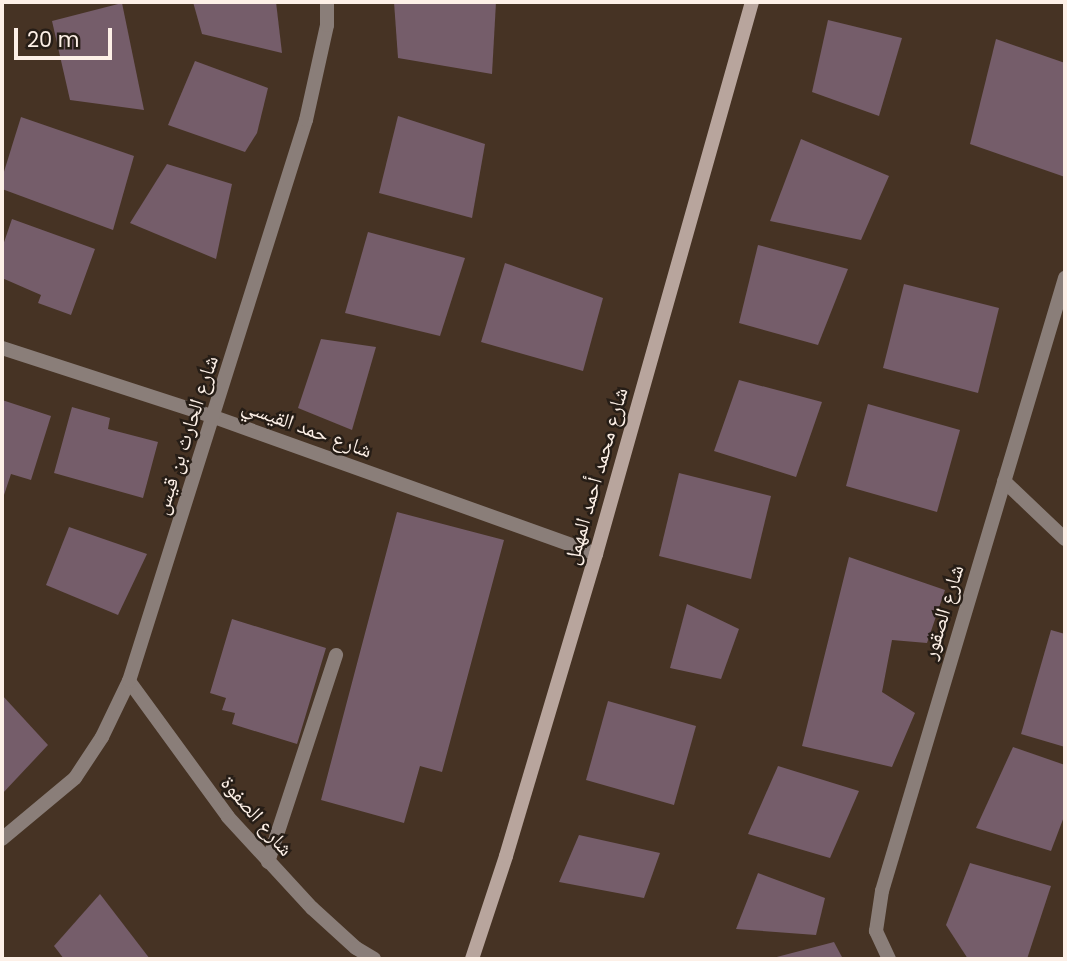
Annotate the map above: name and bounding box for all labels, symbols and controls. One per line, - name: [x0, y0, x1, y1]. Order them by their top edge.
- scale bar: [18, 14, 116, 58]
- text: 20 m: [27, 25, 80, 54]
- street label: شارع الحارث بن قيس: [148, 352, 224, 518]
- street label: شارع محمد أحمد المهمل: [559, 385, 633, 567]
- street label: شارع حمد القيسي: [239, 393, 375, 463]
- street label: شارع الصقور: [917, 562, 969, 662]
- street label: شارع الصفوة: [215, 771, 299, 861]

